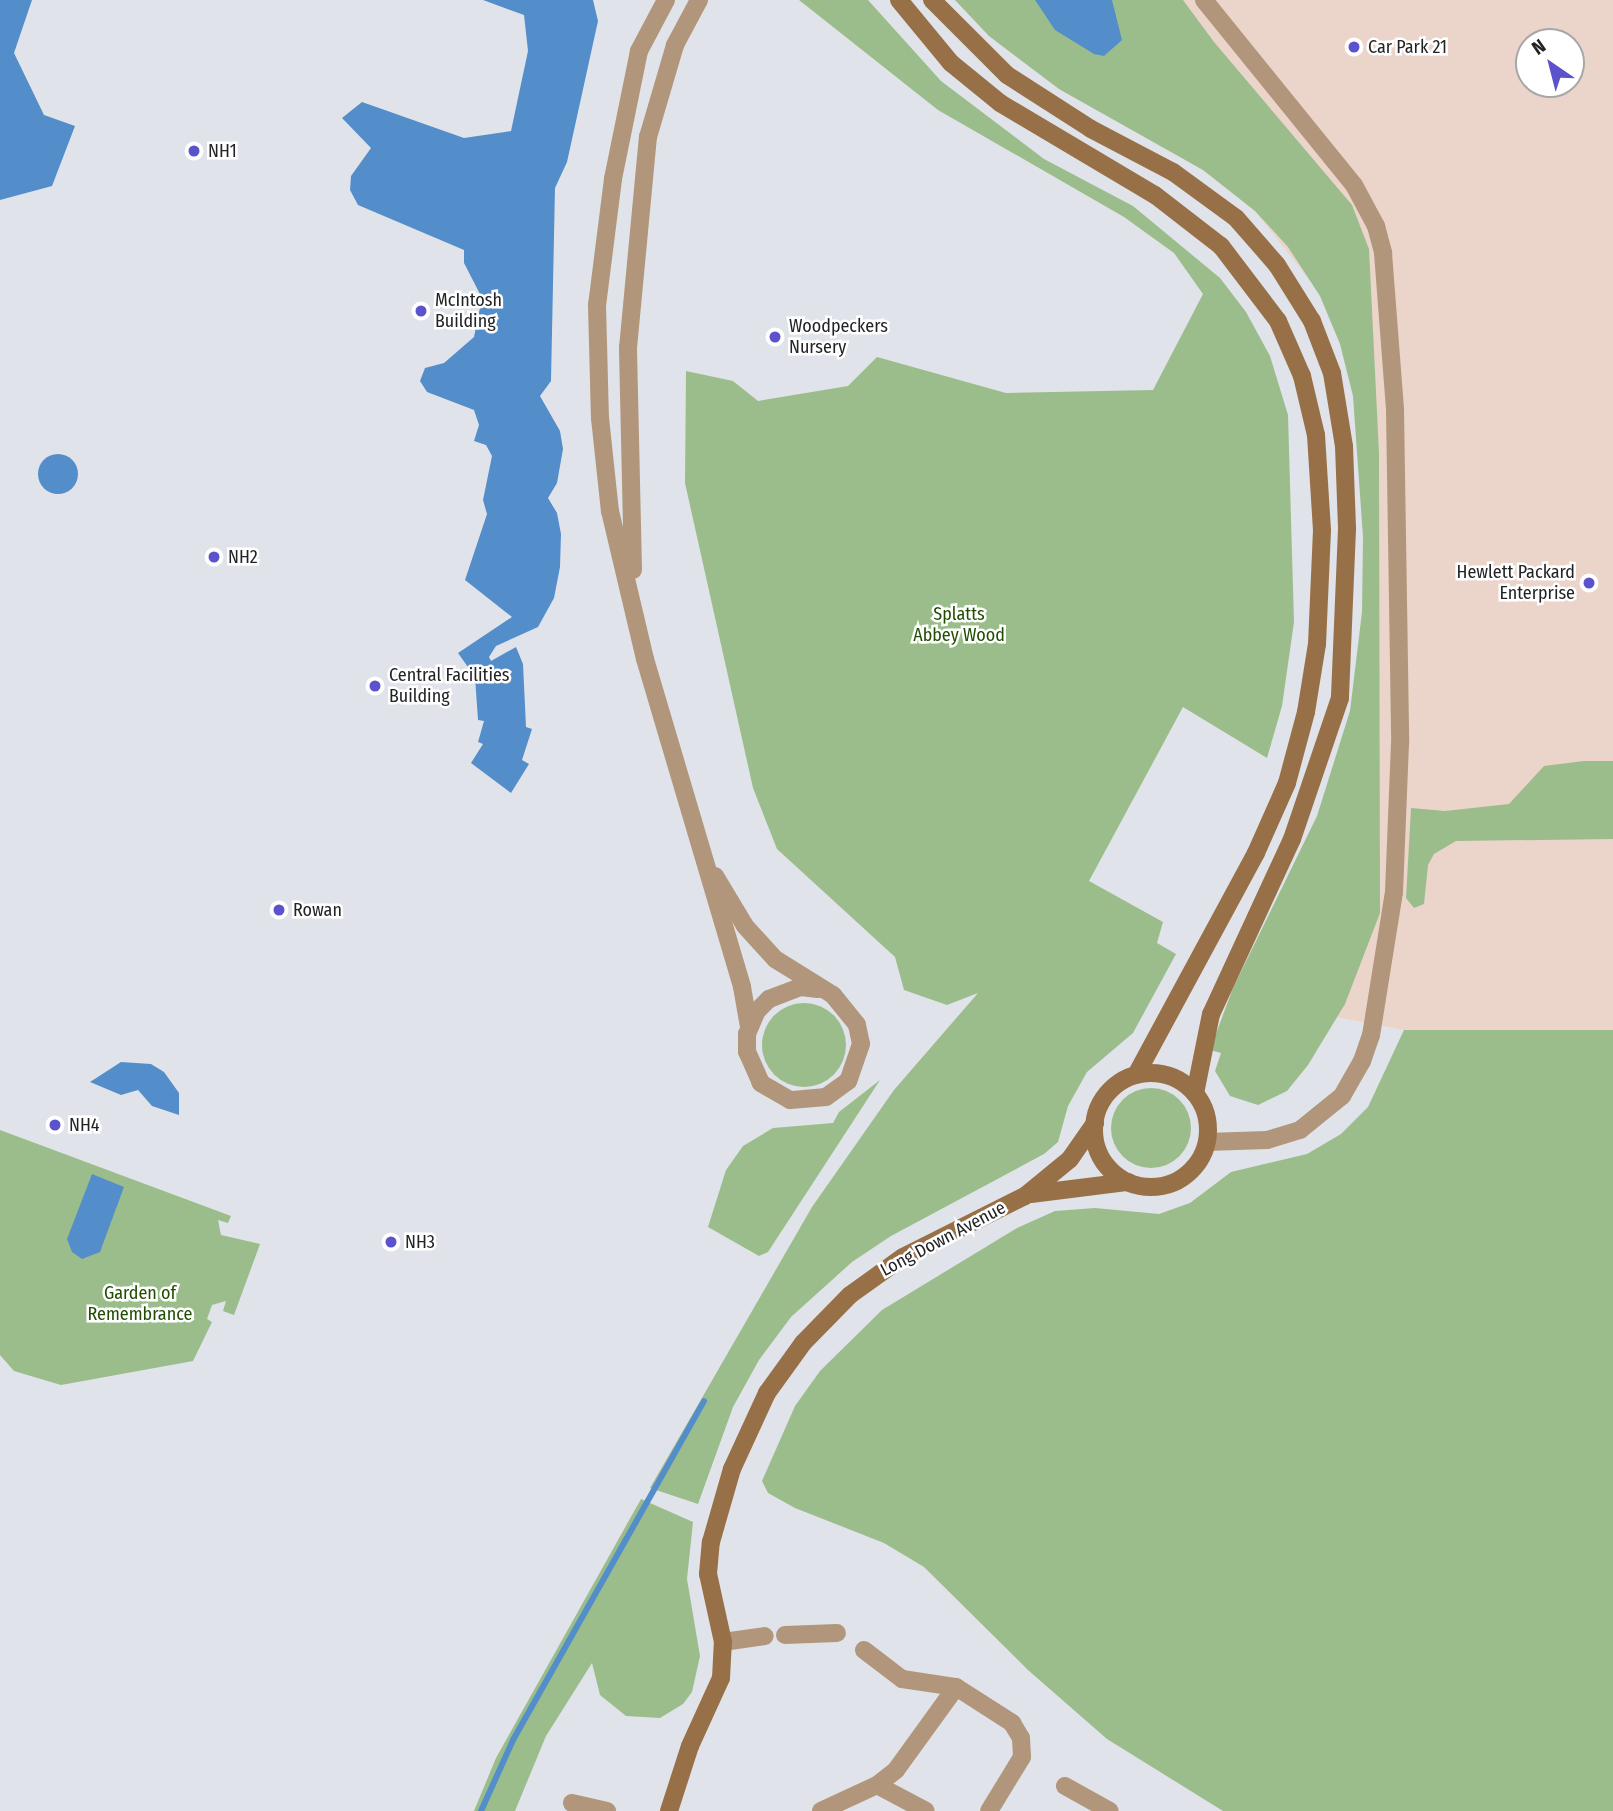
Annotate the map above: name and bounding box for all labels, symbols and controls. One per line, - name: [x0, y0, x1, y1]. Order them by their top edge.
- north arrow: [1515, 28, 1585, 98]
- text: N: [1528, 34, 1550, 60]
- place label: Car Park 21: [1368, 36, 1447, 58]
- marker: Car Park 21: [1346, 39, 1362, 55]
- place label: NH1: [208, 140, 237, 162]
- marker: NH1: [186, 143, 202, 159]
- place label: McIntosh Building: [435, 290, 502, 332]
- marker: McIntosh Building: [413, 303, 429, 319]
- place label: Woodpeckers Nursery: [789, 316, 888, 358]
- marker: Woodpeckers Nursery: [767, 329, 783, 345]
- place label: NH2: [228, 546, 258, 568]
- marker: NH2: [206, 549, 222, 565]
- place label: Hewlett Packard Enterprise: [1456, 562, 1575, 604]
- marker: Hewlett Packard Enterprise: [1581, 575, 1597, 591]
- park label: Splatts Abbey Wood: [913, 604, 1005, 646]
- place label: Central Facilities Building: [389, 665, 510, 708]
- marker: Central Facilities Building: [367, 678, 383, 694]
- place label: Rowan: [293, 899, 342, 921]
- marker: Rowan: [271, 902, 287, 918]
- place label: NH4: [69, 1114, 100, 1136]
- marker: NH4: [47, 1117, 63, 1133]
- street label: Long Down Avenue: [877, 1197, 1009, 1281]
- place label: NH3: [405, 1231, 435, 1253]
- marker: NH3: [383, 1234, 399, 1250]
- park label: Garden of Remembrance: [88, 1283, 192, 1326]

